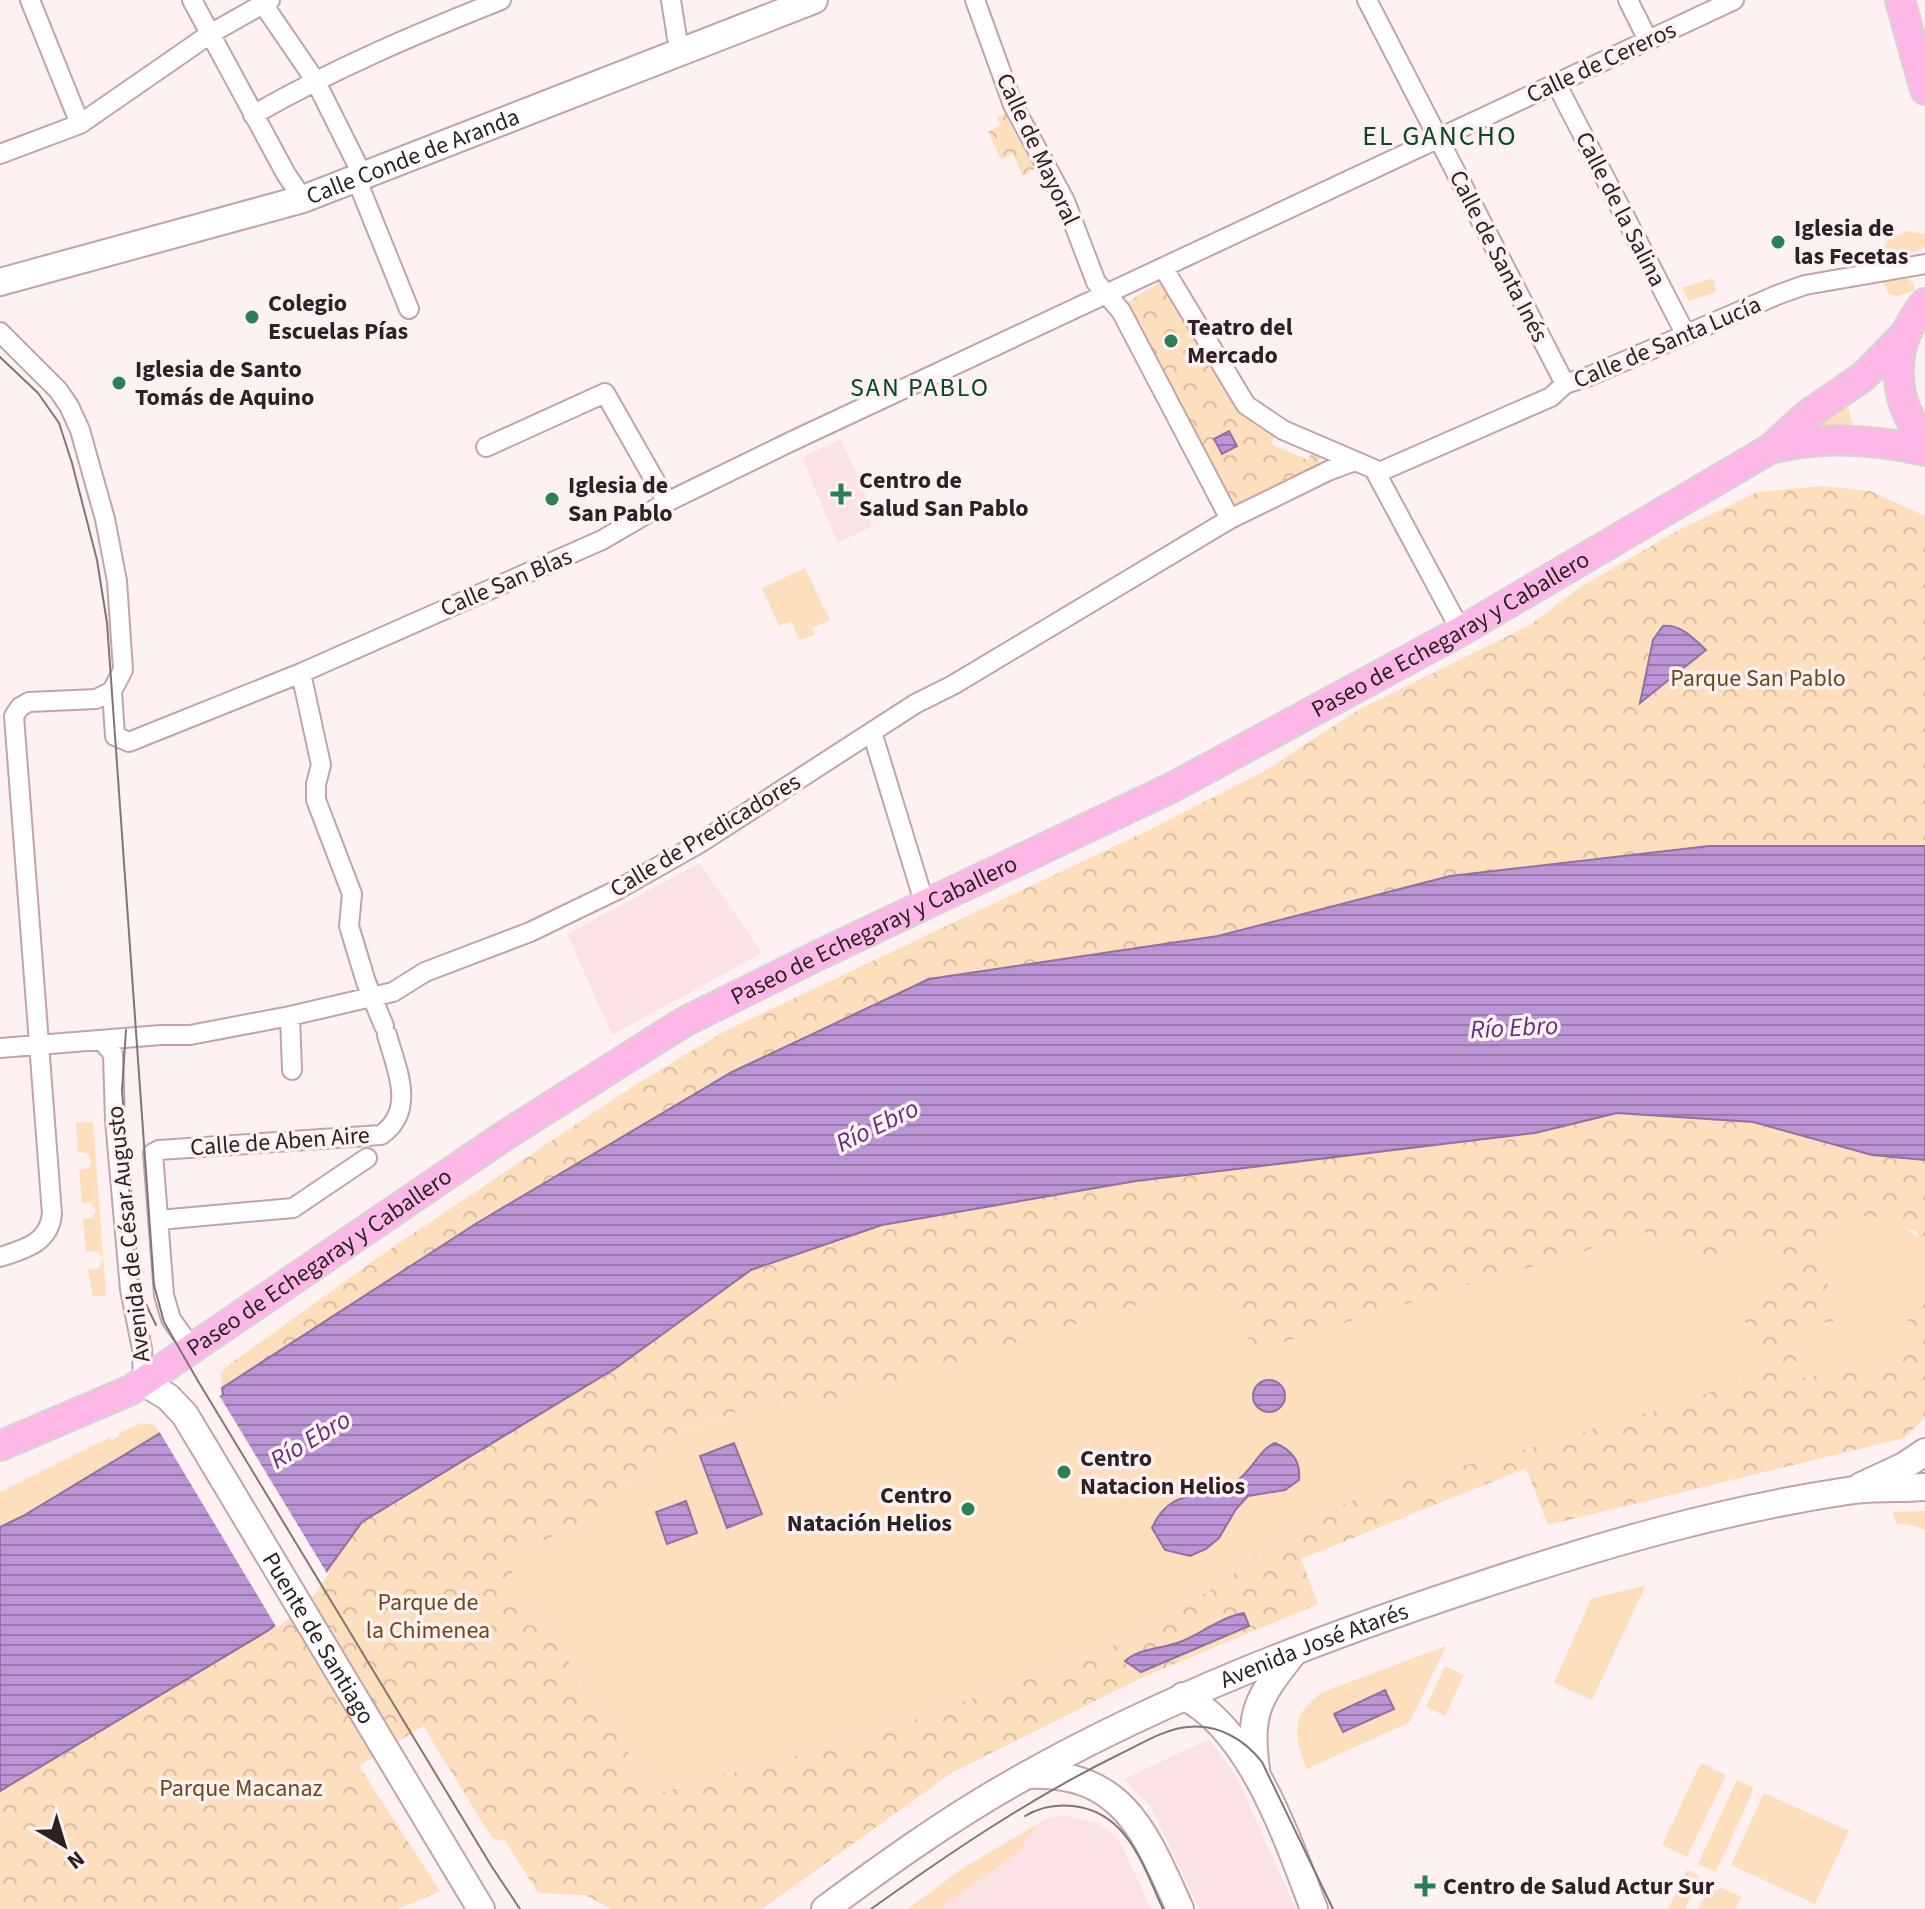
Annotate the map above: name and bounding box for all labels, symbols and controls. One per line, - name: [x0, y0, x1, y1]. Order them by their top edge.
- street label: Calle de Cereros: [1521, 12, 1682, 112]
- street label: Calle de Mayoral: [987, 67, 1088, 231]
- street label: Calle Conde de Aranda: [301, 99, 525, 214]
- district label: EL GANCHO: [1362, 116, 1518, 156]
- street label: Calle de la Salina: [1566, 126, 1675, 293]
- street label: Calle de Santa Inés: [1440, 164, 1557, 348]
- place label: Iglesia de las Fecetas: [1794, 211, 1908, 274]
- marker: Iglesia de las Fecetas: [1769, 233, 1787, 251]
- place label: Colegio Escuelas Pías: [268, 286, 408, 349]
- street label: Calle de Santa Lucía: [1568, 287, 1766, 398]
- marker: Colegio Escuelas Pías: [243, 308, 261, 326]
- place label: Teatro del Mercado: [1187, 310, 1293, 373]
- marker: Teatro del Mercado: [1162, 332, 1180, 350]
- place label: Iglesia de Santo Tomás de Aquino: [135, 352, 314, 415]
- district label: SAN PABLO: [850, 369, 990, 406]
- marker: Iglesia de Santo Tomás de Aquino: [110, 374, 128, 392]
- place label: Centro de Salud San Pablo: [859, 463, 1029, 526]
- place label: Iglesia de San Pablo: [568, 468, 673, 531]
- marker: Centro de Salud San Pablo: [830, 483, 852, 505]
- marker: Iglesia de San Pablo: [543, 490, 561, 508]
- street label: Calle San Blas: [435, 539, 577, 626]
- street label: Paseo de Echegaray y Caballero: [1305, 542, 1596, 727]
- park label: Parque San Pablo: [1670, 661, 1846, 696]
- street label: Calle de Predicadores: [603, 765, 807, 906]
- street label: Paseo de Echegaray y Caballero: [725, 846, 1023, 1014]
- water label: Río Ebro: [1469, 1007, 1559, 1048]
- water label: Río Ebro: [829, 1090, 925, 1161]
- street label: Avenida de César Augusto: [98, 1104, 159, 1364]
- street label: Calle de Aben Aire: [189, 1118, 371, 1165]
- street label: Paseo de Echegaray y Caballero: [180, 1159, 459, 1365]
- water label: Río Ebro: [263, 1401, 358, 1478]
- place label: Centro Natacion Helios: [1080, 1441, 1245, 1504]
- marker: Centro Natacion Helios: [1055, 1463, 1073, 1481]
- place label: Centro Natación Helios: [787, 1478, 952, 1541]
- marker: Centro Natación Helios: [959, 1500, 977, 1518]
- street label: Puente de Santiago: [253, 1546, 383, 1731]
- park label: Parque de la Chimenea: [366, 1585, 490, 1648]
- street label: Avenida José Atarés: [1215, 1594, 1413, 1697]
- park label: Parque Macanaz: [159, 1771, 323, 1806]
- north arrow: [24, 1805, 104, 1885]
- text: N: [60, 1843, 91, 1877]
- place label: Centro de Salud Actur Sur: [1443, 1869, 1715, 1904]
- marker: Centro de Salud Actur Sur: [1414, 1875, 1436, 1897]

